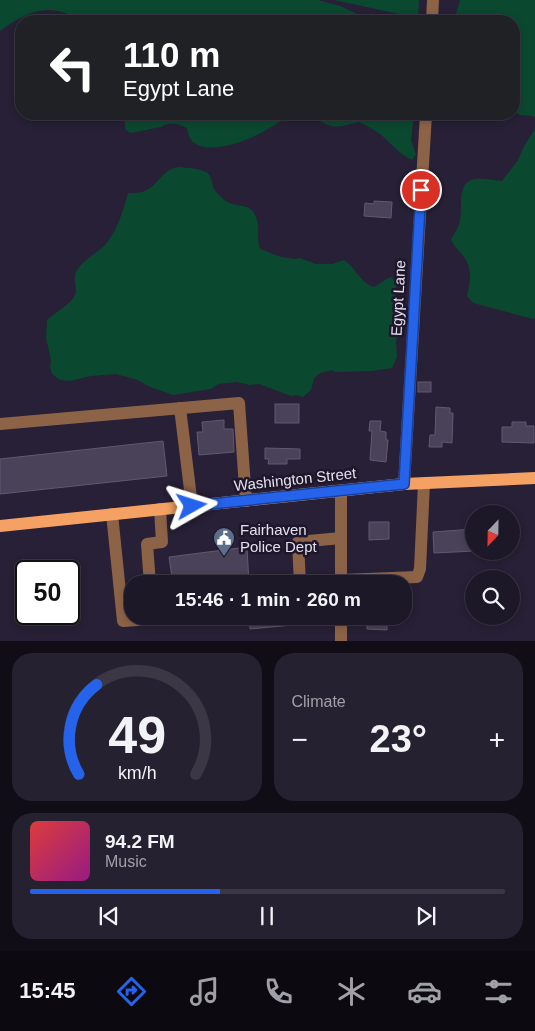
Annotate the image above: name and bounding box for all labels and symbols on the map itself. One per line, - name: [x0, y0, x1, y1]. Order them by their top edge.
- pin: [400, 169, 442, 211]
- street label: Egypt Lane: [388, 260, 408, 336]
- street label: Washington Street: [233, 464, 358, 494]
- position arrow: [165, 479, 217, 531]
- north arrow: [465, 505, 520, 560]
- place label: Fairhaven Police Dept: [240, 521, 318, 555]
- public building icon: Fairhaven Police Dept: [212, 526, 236, 557]
- speed limit sign: 50: [15, 560, 80, 625]

